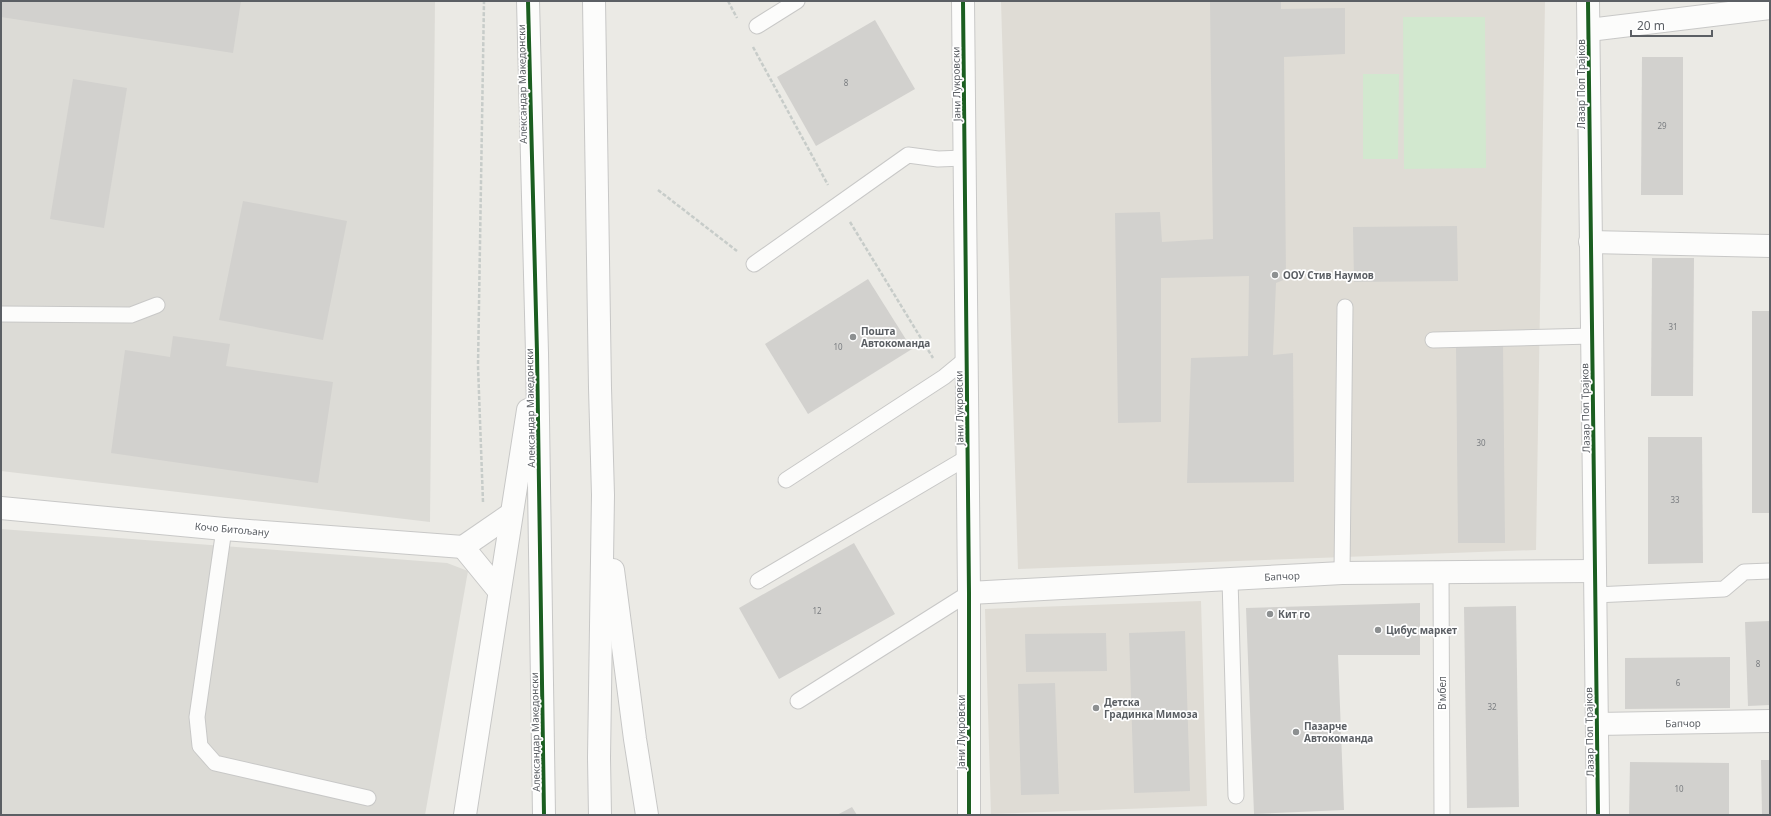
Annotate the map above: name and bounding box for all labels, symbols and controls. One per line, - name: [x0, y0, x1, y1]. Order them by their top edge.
- scale bar: [1631, 12, 1712, 38]
- text: 20 m: [1637, 17, 1665, 34]
- street label: Александар Македонски: [514, 24, 530, 144]
- street label: Лазар Поп Трајков: [1574, 39, 1588, 129]
- street label: Јани Лукровски: [948, 47, 964, 122]
- house number: 8: [844, 77, 849, 88]
- house number: 29: [1657, 120, 1667, 131]
- place label: ООУ Стив Наумов: [1283, 268, 1374, 282]
- marker: ООУ Стив Наумов: [1270, 270, 1280, 280]
- house number: 31: [1668, 321, 1678, 332]
- place label: Пошта Автокоманда: [861, 324, 930, 350]
- marker: Пошта Автокоманда: [848, 332, 858, 342]
- house number: 10: [833, 341, 843, 352]
- street label: Александар Македонски: [522, 348, 538, 468]
- street label: Лазар Поп Трајков: [1577, 363, 1593, 453]
- street label: Јани Лукровски: [951, 371, 967, 446]
- house number: 30: [1476, 437, 1486, 448]
- house number: 33: [1670, 494, 1680, 505]
- street label: Кочо Битољану: [194, 519, 271, 539]
- street label: Бапчор: [1264, 568, 1300, 584]
- house number: 12: [812, 605, 822, 616]
- place label: Кит го: [1278, 607, 1310, 621]
- marker: Кит го: [1265, 609, 1275, 619]
- place label: Цибус маркет: [1386, 623, 1457, 637]
- marker: Цибус маркет: [1373, 625, 1383, 635]
- house number: 8: [1756, 658, 1761, 669]
- street label: Александар Македонски: [527, 672, 543, 792]
- street label: В'мбел: [1435, 676, 1449, 710]
- house number: 6: [1676, 677, 1681, 688]
- street label: Лазар Поп Трајков: [1581, 687, 1597, 777]
- street label: Јани Лукровски: [954, 695, 968, 770]
- place label: Детска Градинка Мимоза: [1104, 695, 1198, 721]
- house number: 32: [1487, 701, 1497, 712]
- marker: Детска Градинка Мимоза: [1091, 703, 1101, 713]
- street label: Бапчор: [1665, 716, 1701, 730]
- place label: Пазарче Автокоманда: [1304, 719, 1373, 745]
- marker: Пазарче Автокоманда: [1291, 727, 1301, 737]
- house number: 10: [1674, 783, 1684, 794]

